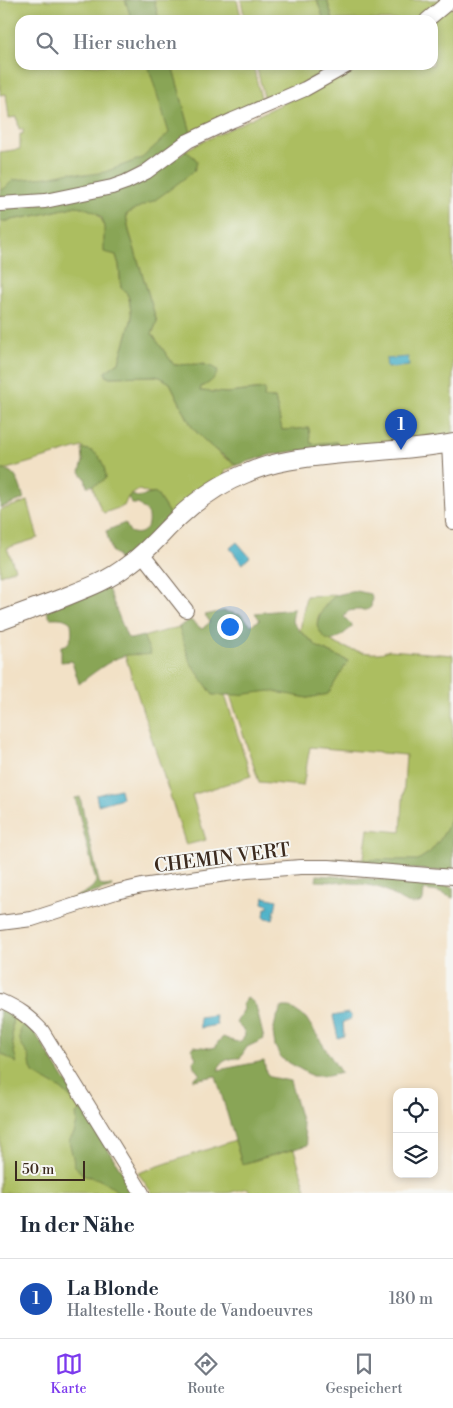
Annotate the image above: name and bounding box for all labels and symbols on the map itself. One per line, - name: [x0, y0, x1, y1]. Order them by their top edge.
- pin: 1: [385, 409, 417, 450]
- your location: [217, 614, 243, 640]
- street label: CHEMIN VERT: [153, 838, 292, 878]
- scale bar: [15, 1158, 85, 1181]

